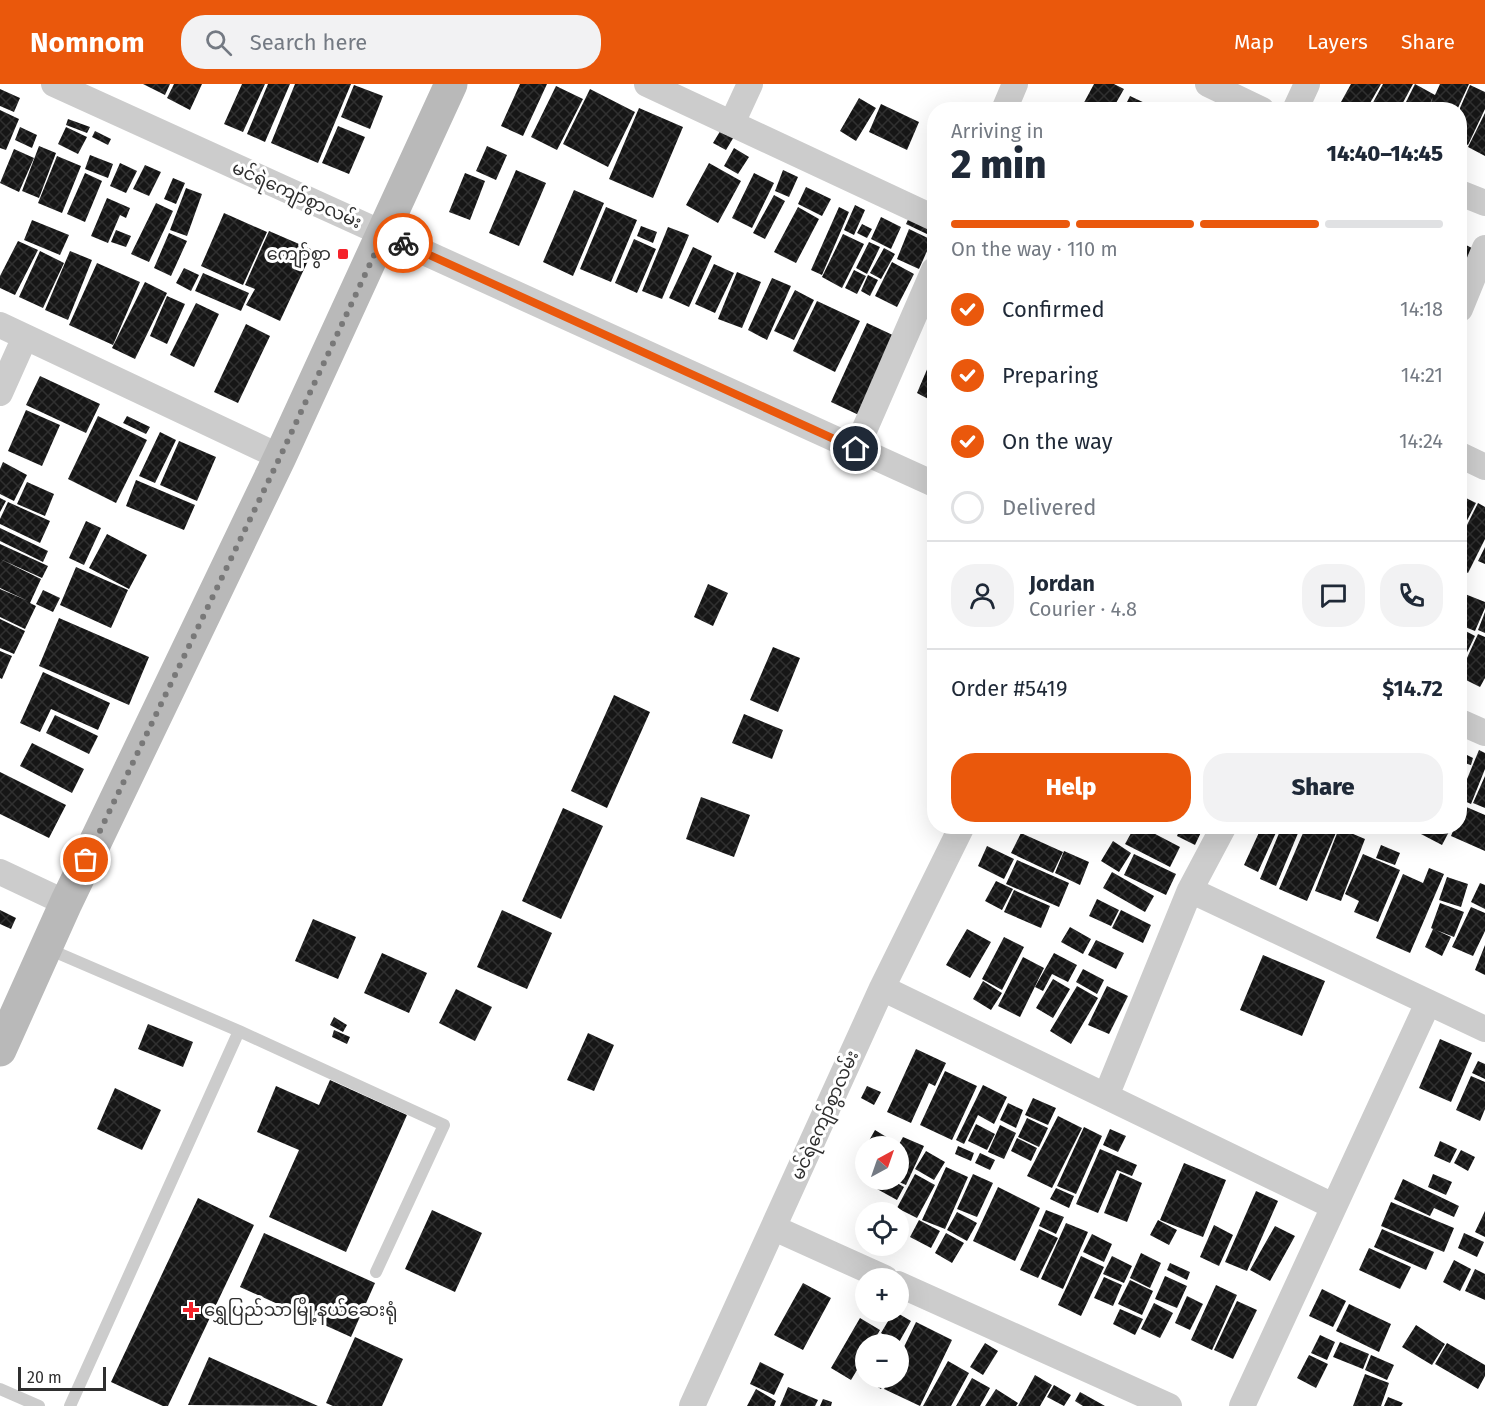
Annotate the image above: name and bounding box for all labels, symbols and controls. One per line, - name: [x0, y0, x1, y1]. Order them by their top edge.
- search box: [181, 15, 601, 69]
- text: Nomnom: [30, 26, 145, 59]
- icon: search: [202, 26, 235, 59]
- text: Search here: [250, 29, 367, 56]
- text: Map: [1234, 29, 1274, 55]
- text: Layers: [1307, 29, 1368, 55]
- text: Share: [1401, 29, 1455, 55]
- text: Arriving in: [951, 119, 1044, 143]
- text: 14:40–14:45: [1326, 140, 1443, 167]
- text: 2 min: [951, 142, 1047, 188]
- street label: မင်ရဲကျော်စွာလမ်း: [227, 155, 366, 237]
- courier: [373, 213, 433, 273]
- icon: bike: [387, 227, 420, 260]
- text: On the way · 110 m: [951, 237, 1118, 261]
- place label: ကျော်စွာ: [267, 241, 331, 269]
- marker: ကျော်စွာ: [336, 247, 350, 261]
- icon: check: [951, 293, 984, 326]
- text: Confirmed: [1002, 296, 1105, 323]
- text: 14:18: [1400, 297, 1443, 321]
- icon: check: [951, 359, 984, 392]
- text: Preparing: [1002, 362, 1098, 389]
- text: 14:21: [1401, 363, 1443, 387]
- pin: [830, 423, 881, 474]
- icon: check: [951, 425, 984, 458]
- text: On the way: [1002, 428, 1113, 455]
- text: 14:24: [1399, 429, 1443, 453]
- icon: home: [839, 432, 872, 465]
- text: Delivered: [1002, 494, 1097, 521]
- button: person: [951, 564, 1014, 627]
- button: chat: [1302, 564, 1365, 627]
- button: phone: [1380, 564, 1443, 627]
- text: Jordan: [1029, 570, 1095, 597]
- text: Courier · 4.8: [1029, 597, 1137, 621]
- text: Order #5419: [951, 675, 1067, 702]
- text: $14.72: [1382, 675, 1443, 702]
- button: Help: [951, 753, 1191, 822]
- button: Share: [1203, 753, 1443, 822]
- pin: [60, 834, 111, 885]
- icon: bag: [69, 843, 102, 876]
- street label: မင်ရဲကျော်စွာလမ်း: [785, 1046, 867, 1185]
- north arrow: [855, 1136, 909, 1190]
- map controls: [855, 1136, 909, 1388]
- button: locate: [855, 1202, 909, 1256]
- button: +: [855, 1268, 909, 1322]
- place label: ရွှေပြည်သာမြို့နယ်ဆေးရုံ: [204, 1296, 397, 1325]
- marker: ရွှေပြည်သာမြို့နယ်ဆေးရုံ: [182, 1301, 200, 1319]
- button: −: [855, 1334, 909, 1388]
- scale bar: [18, 1364, 106, 1392]
- text: 20 m: [27, 1368, 62, 1387]

